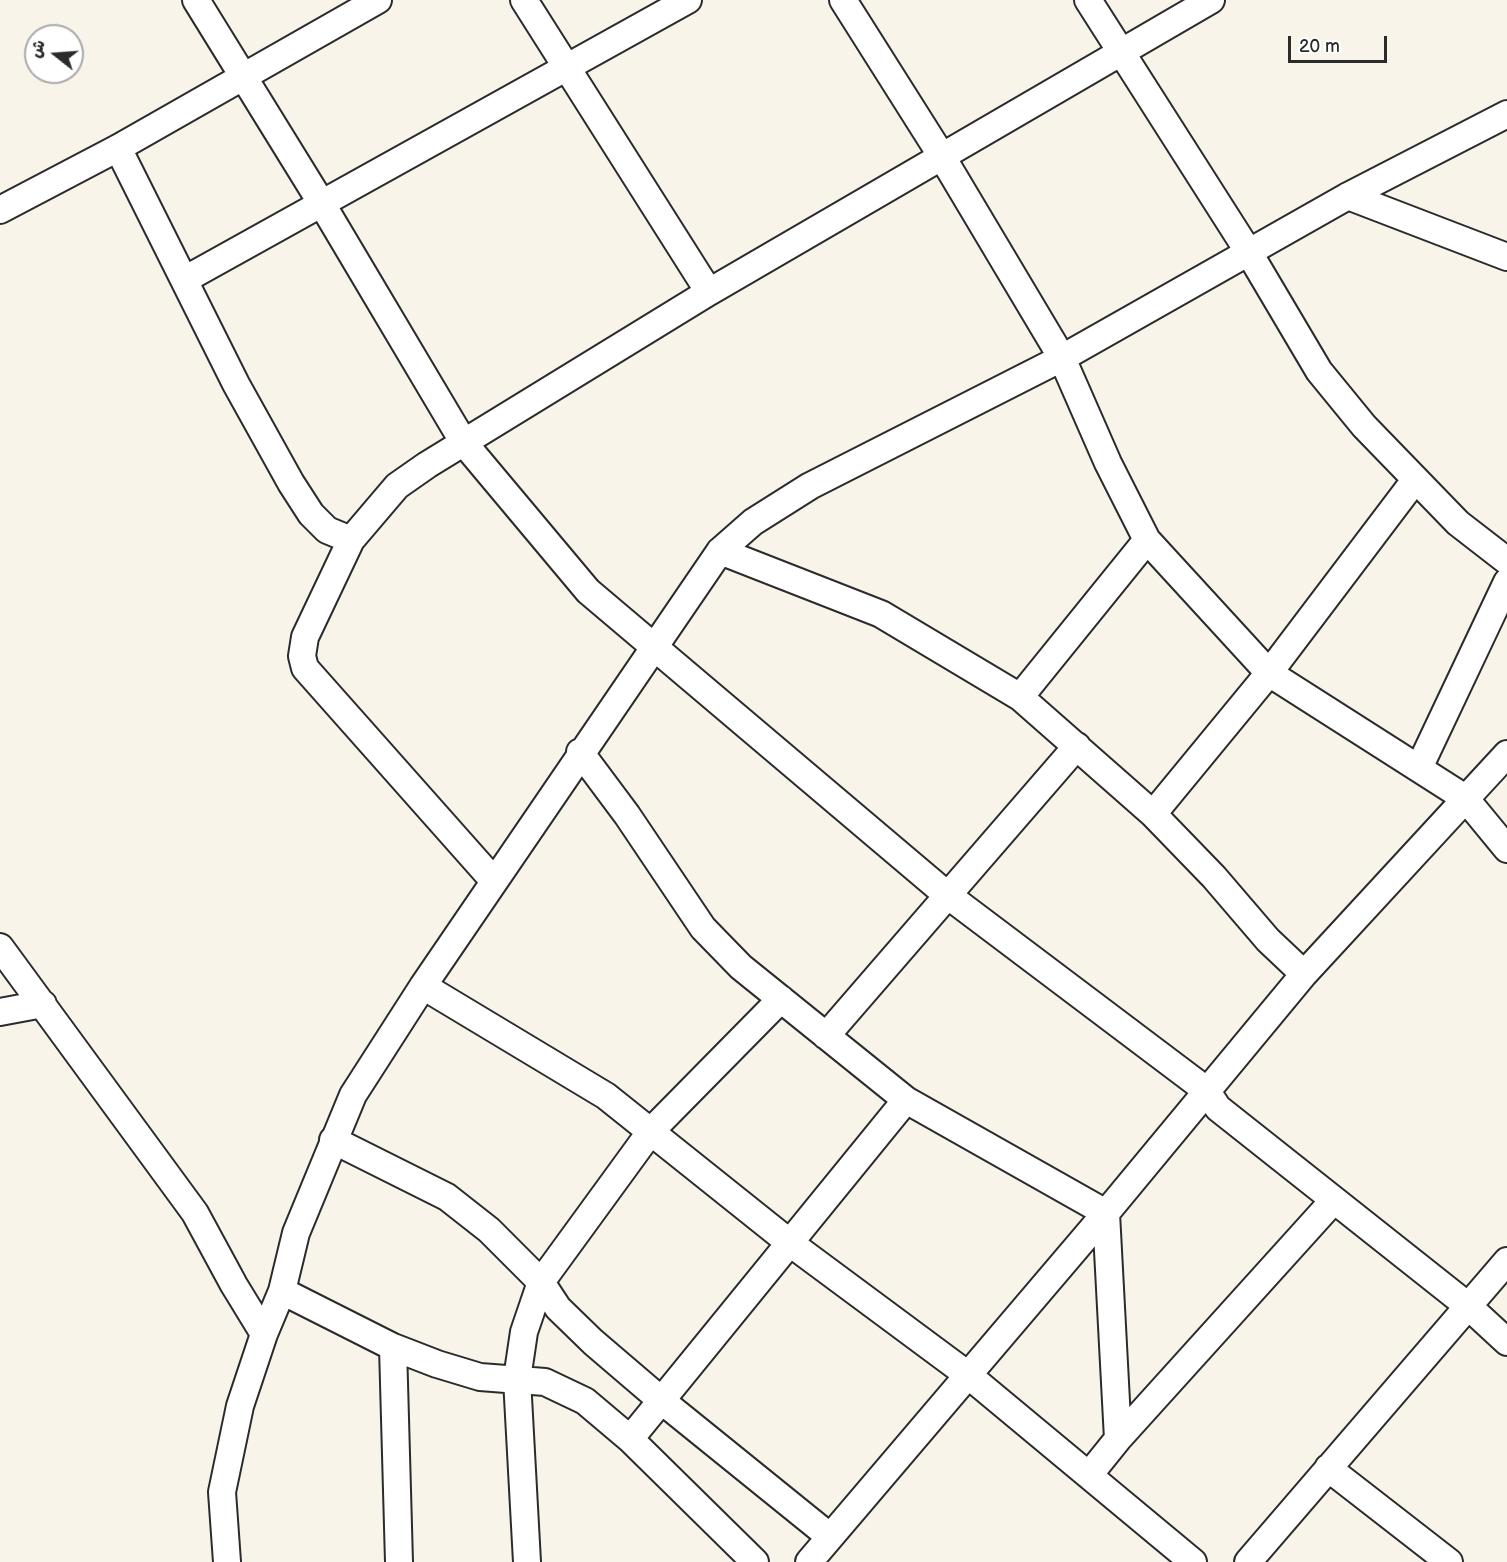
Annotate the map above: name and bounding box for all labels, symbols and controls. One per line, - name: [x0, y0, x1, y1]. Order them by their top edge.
- north arrow: [24, 24, 84, 84]
- scale bar: [1291, 24, 1390, 62]
- text: 20 m: [1299, 36, 1340, 57]
- text: ش: [27, 38, 50, 60]

